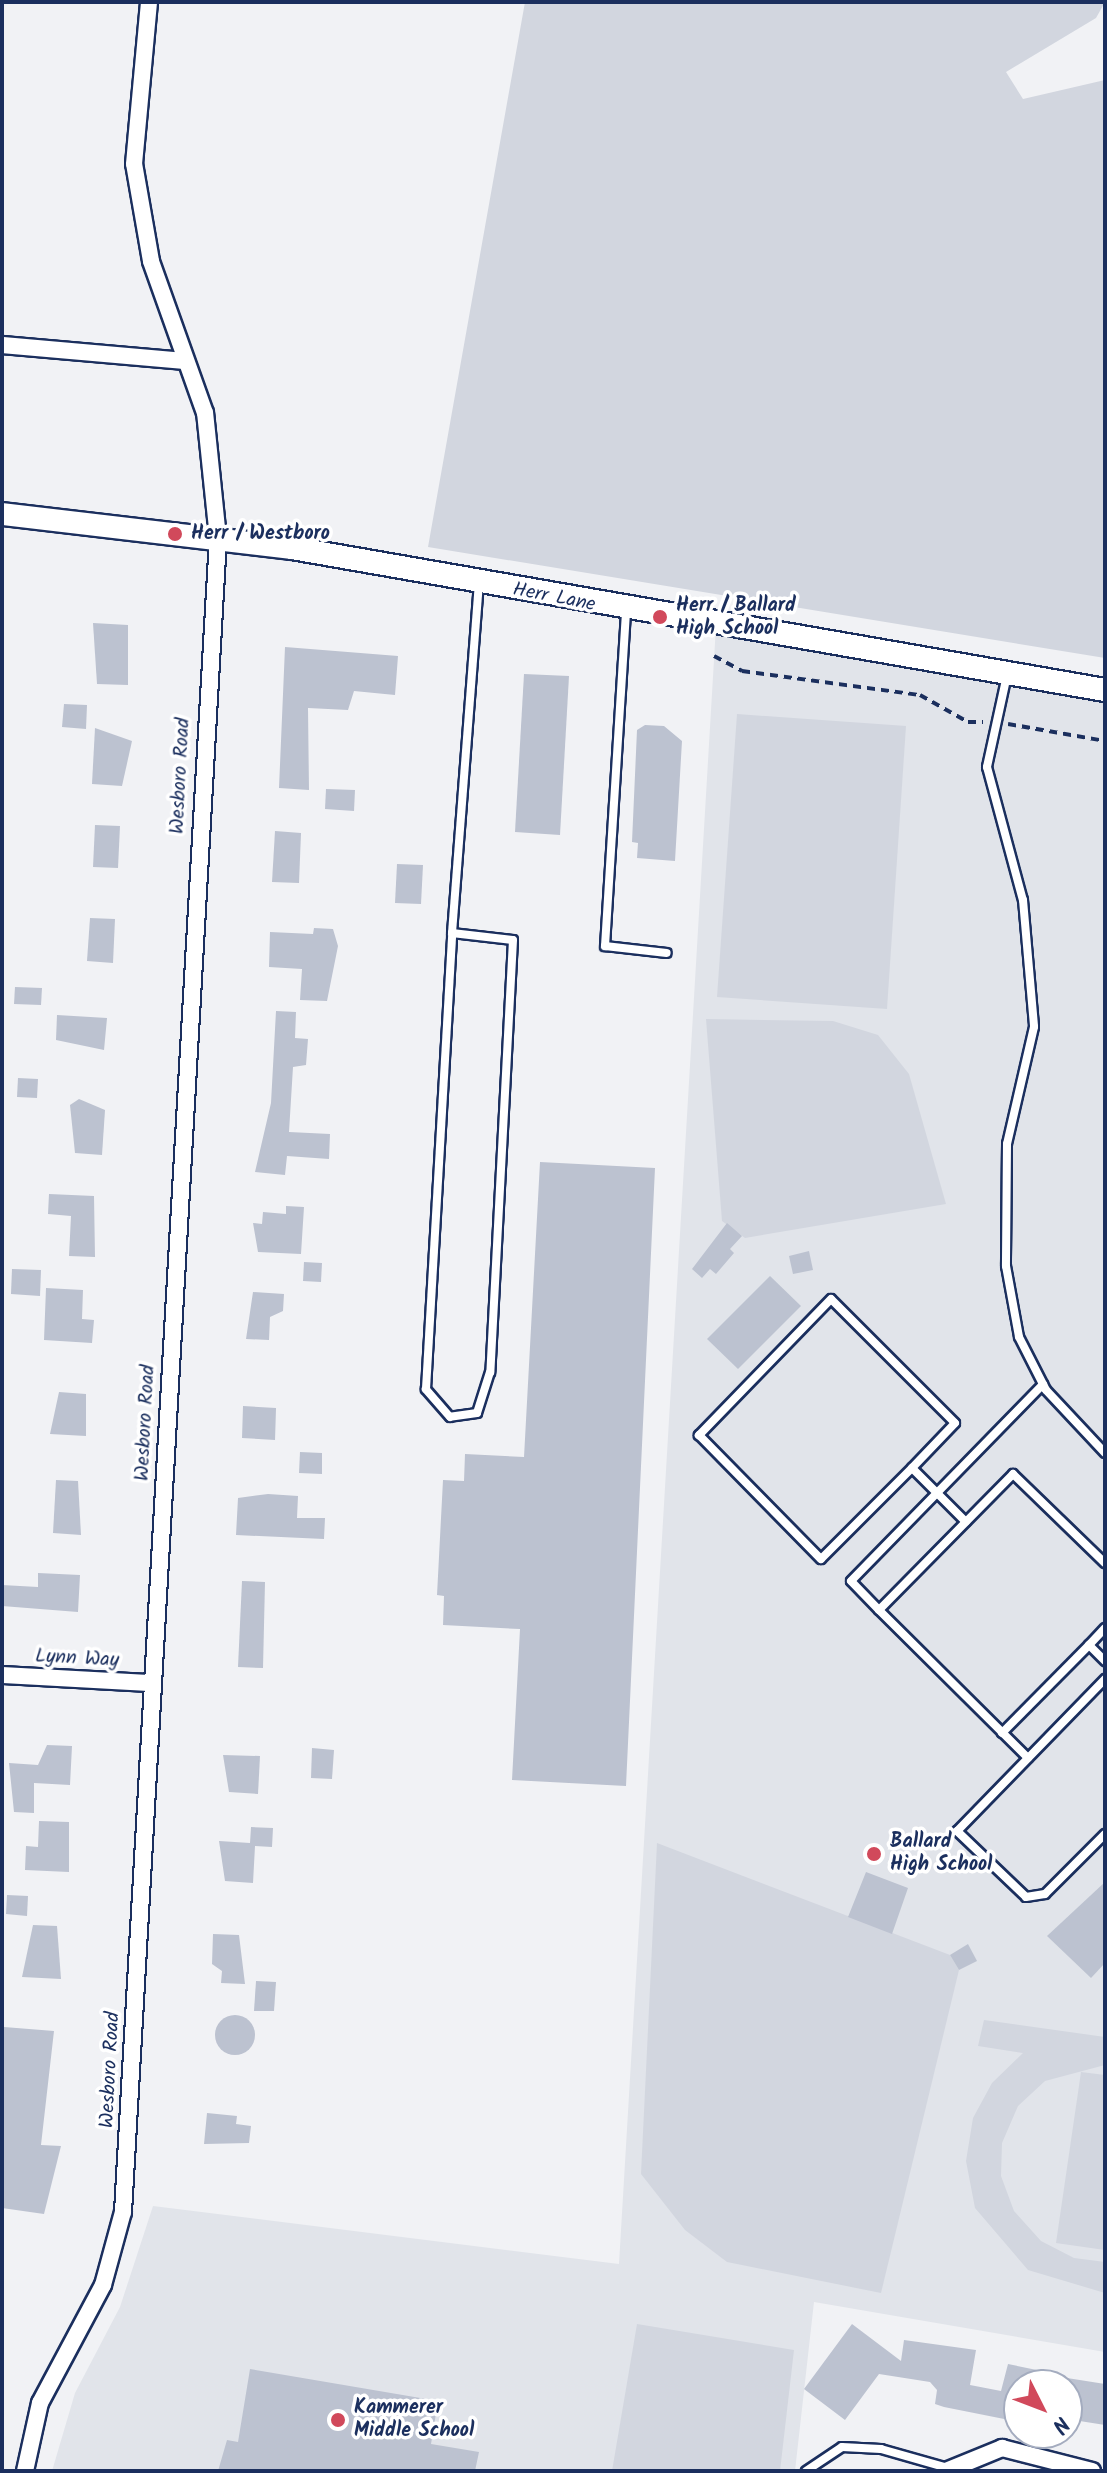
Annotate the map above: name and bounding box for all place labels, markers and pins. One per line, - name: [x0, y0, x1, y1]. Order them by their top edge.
- place label: Herr / Westboro: [191, 522, 330, 546]
- marker: Herr / Westboro: [166, 525, 184, 543]
- place label: Herr / Ballard High School: [676, 594, 796, 641]
- marker: Herr / Ballard High School: [651, 608, 669, 626]
- place label: Ballard High School: [890, 1830, 992, 1877]
- marker: Ballard High School: [865, 1845, 883, 1863]
- place label: Kammerer Middle School: [354, 2396, 474, 2443]
- marker: Kammerer Middle School: [329, 2411, 347, 2429]

